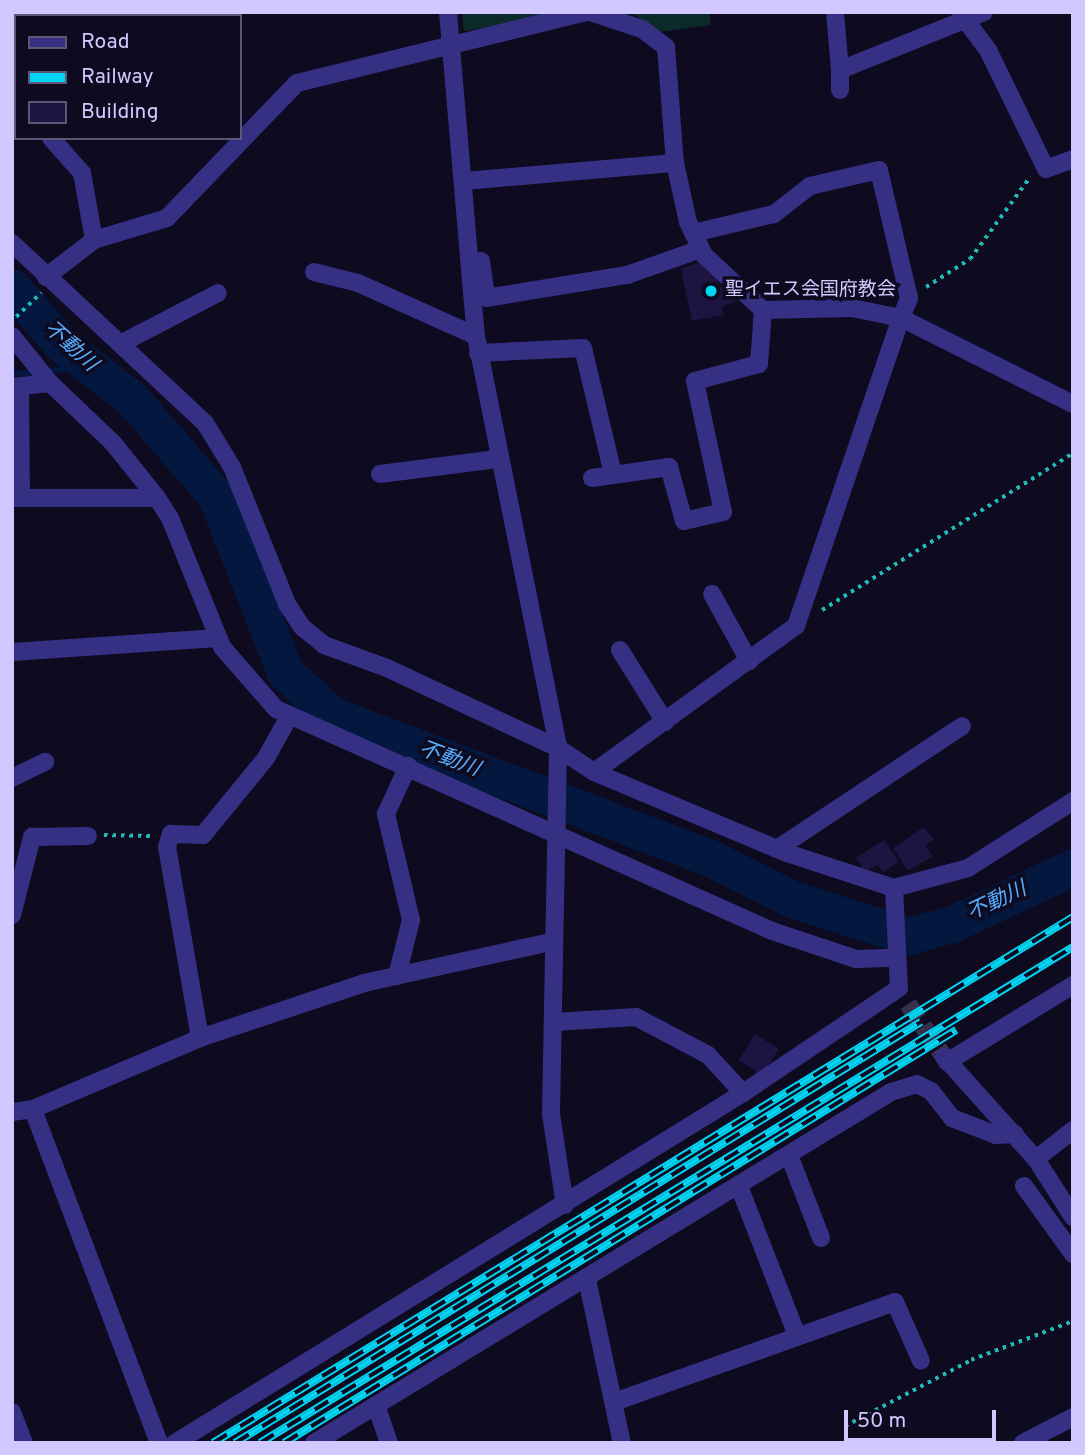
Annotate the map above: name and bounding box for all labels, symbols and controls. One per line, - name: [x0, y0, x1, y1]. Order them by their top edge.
- legend: [14, 14, 242, 140]
- text: Road: [81, 29, 130, 56]
- text: Railway: [81, 64, 154, 91]
- text: Building: [81, 99, 159, 126]
- place label: 聖イエス会国府教会: [725, 280, 896, 302]
- marker: 聖イエス会国府教会: [703, 283, 719, 299]
- water label: 不動川: [38, 317, 102, 377]
- water label: 不動川: [415, 737, 483, 783]
- water label: 不動川: [963, 877, 1031, 927]
- scale bar: [847, 1396, 999, 1440]
- text: 50 m: [857, 1408, 906, 1435]

